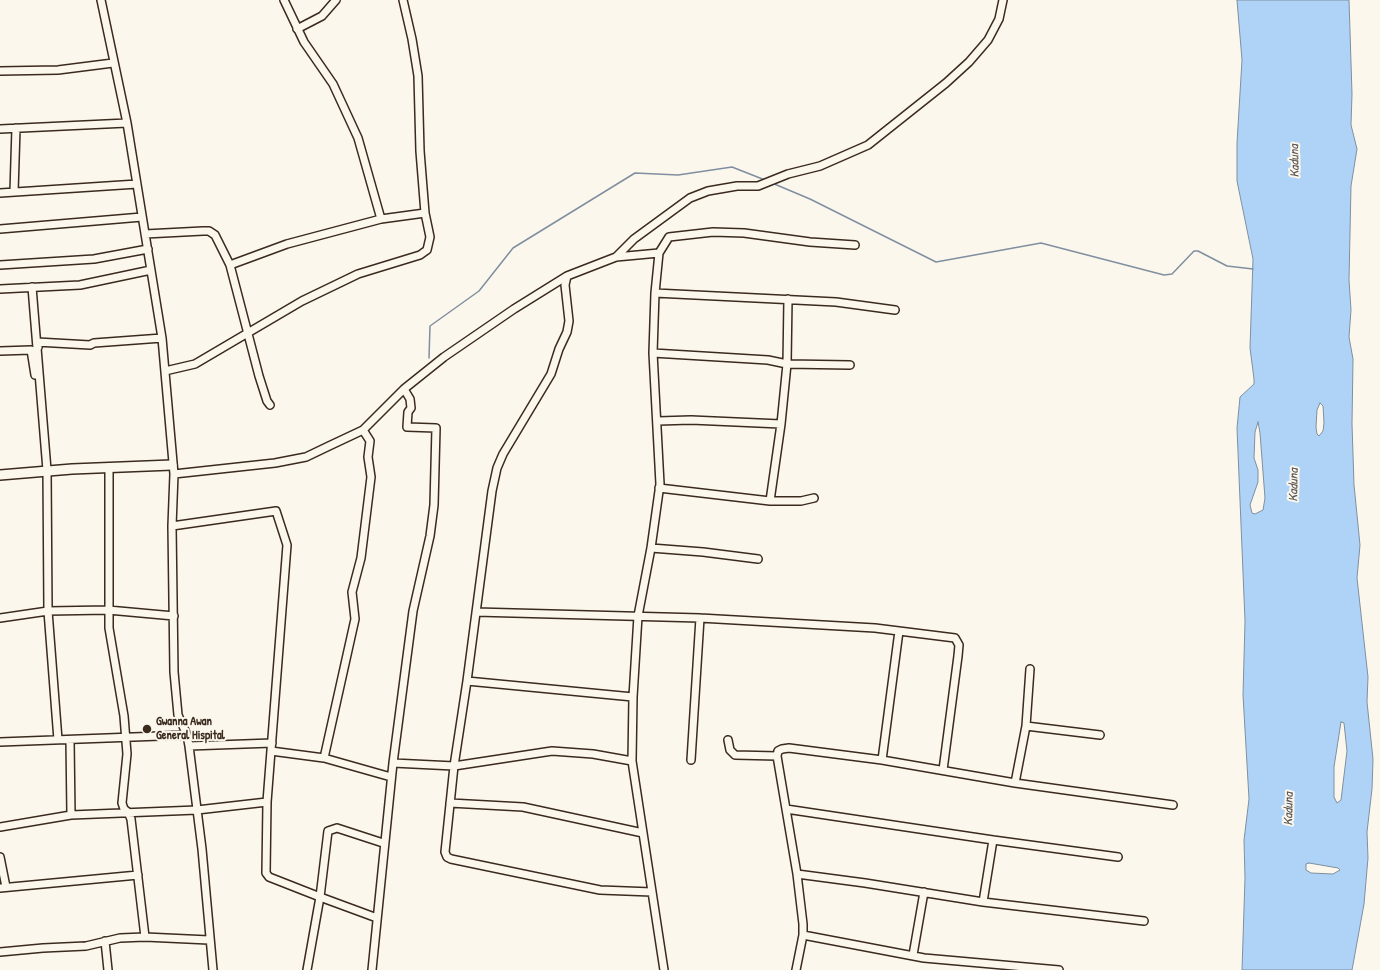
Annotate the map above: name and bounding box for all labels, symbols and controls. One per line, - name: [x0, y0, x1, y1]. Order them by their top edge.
- water label: Kaduna: [1287, 144, 1303, 178]
- water label: Kaduna: [1286, 468, 1302, 502]
- place label: Gwanna Awan General Hispital: [156, 715, 225, 743]
- marker: Gwanna Awan General Hispital: [141, 723, 153, 735]
- water label: Kaduna: [1281, 792, 1297, 826]

